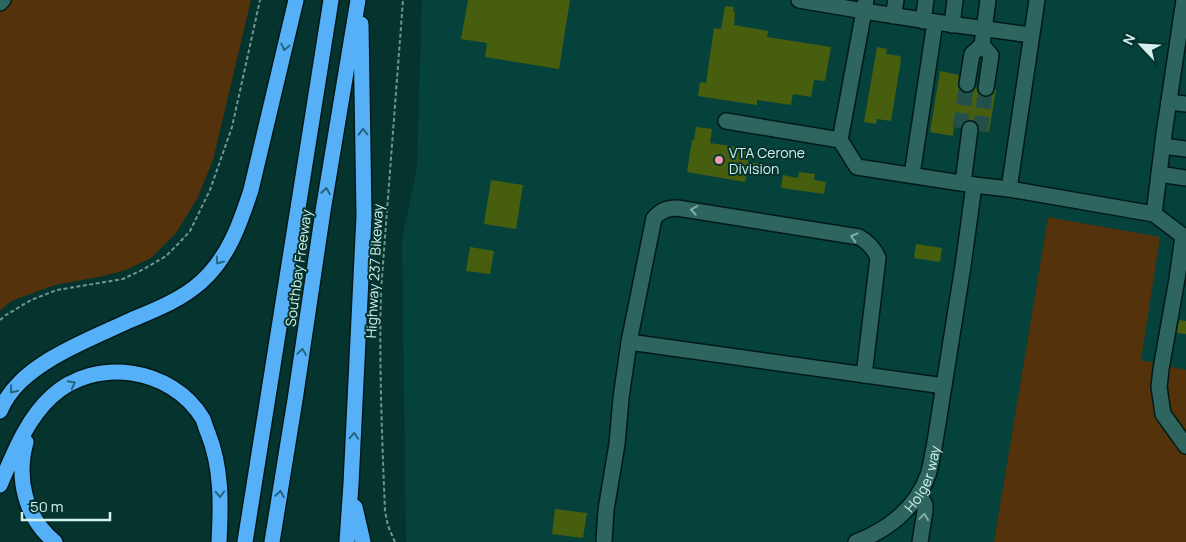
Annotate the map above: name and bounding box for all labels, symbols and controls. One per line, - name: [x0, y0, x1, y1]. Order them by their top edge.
- north arrow: [1116, 20, 1166, 70]
- text: N: [1118, 31, 1140, 48]
- one-way arrow: [280, 43, 291, 52]
- one-way arrow: [357, 128, 368, 136]
- place label: VTA Cerone Division: [729, 143, 805, 178]
- marker: VTA Cerone Division: [713, 154, 725, 166]
- one-way arrow: [321, 187, 331, 196]
- street label: Highway 237 Bikeway: [361, 203, 387, 339]
- one-way arrow: [690, 206, 699, 216]
- street label: Southbay Freeway: [280, 208, 316, 328]
- one-way arrow: [850, 232, 859, 243]
- one-way arrow: [216, 255, 225, 265]
- one-way arrow: [296, 348, 307, 356]
- one-way arrow: [67, 380, 76, 390]
- one-way arrow: [11, 384, 19, 393]
- one-way arrow: [348, 431, 359, 439]
- street label: Holger way: [900, 443, 944, 516]
- scale bar: [22, 490, 110, 522]
- one-way arrow: [214, 490, 225, 498]
- one-way arrow: [275, 490, 285, 498]
- text: 50 m: [30, 496, 64, 517]
- one-way arrow: [918, 513, 929, 521]

